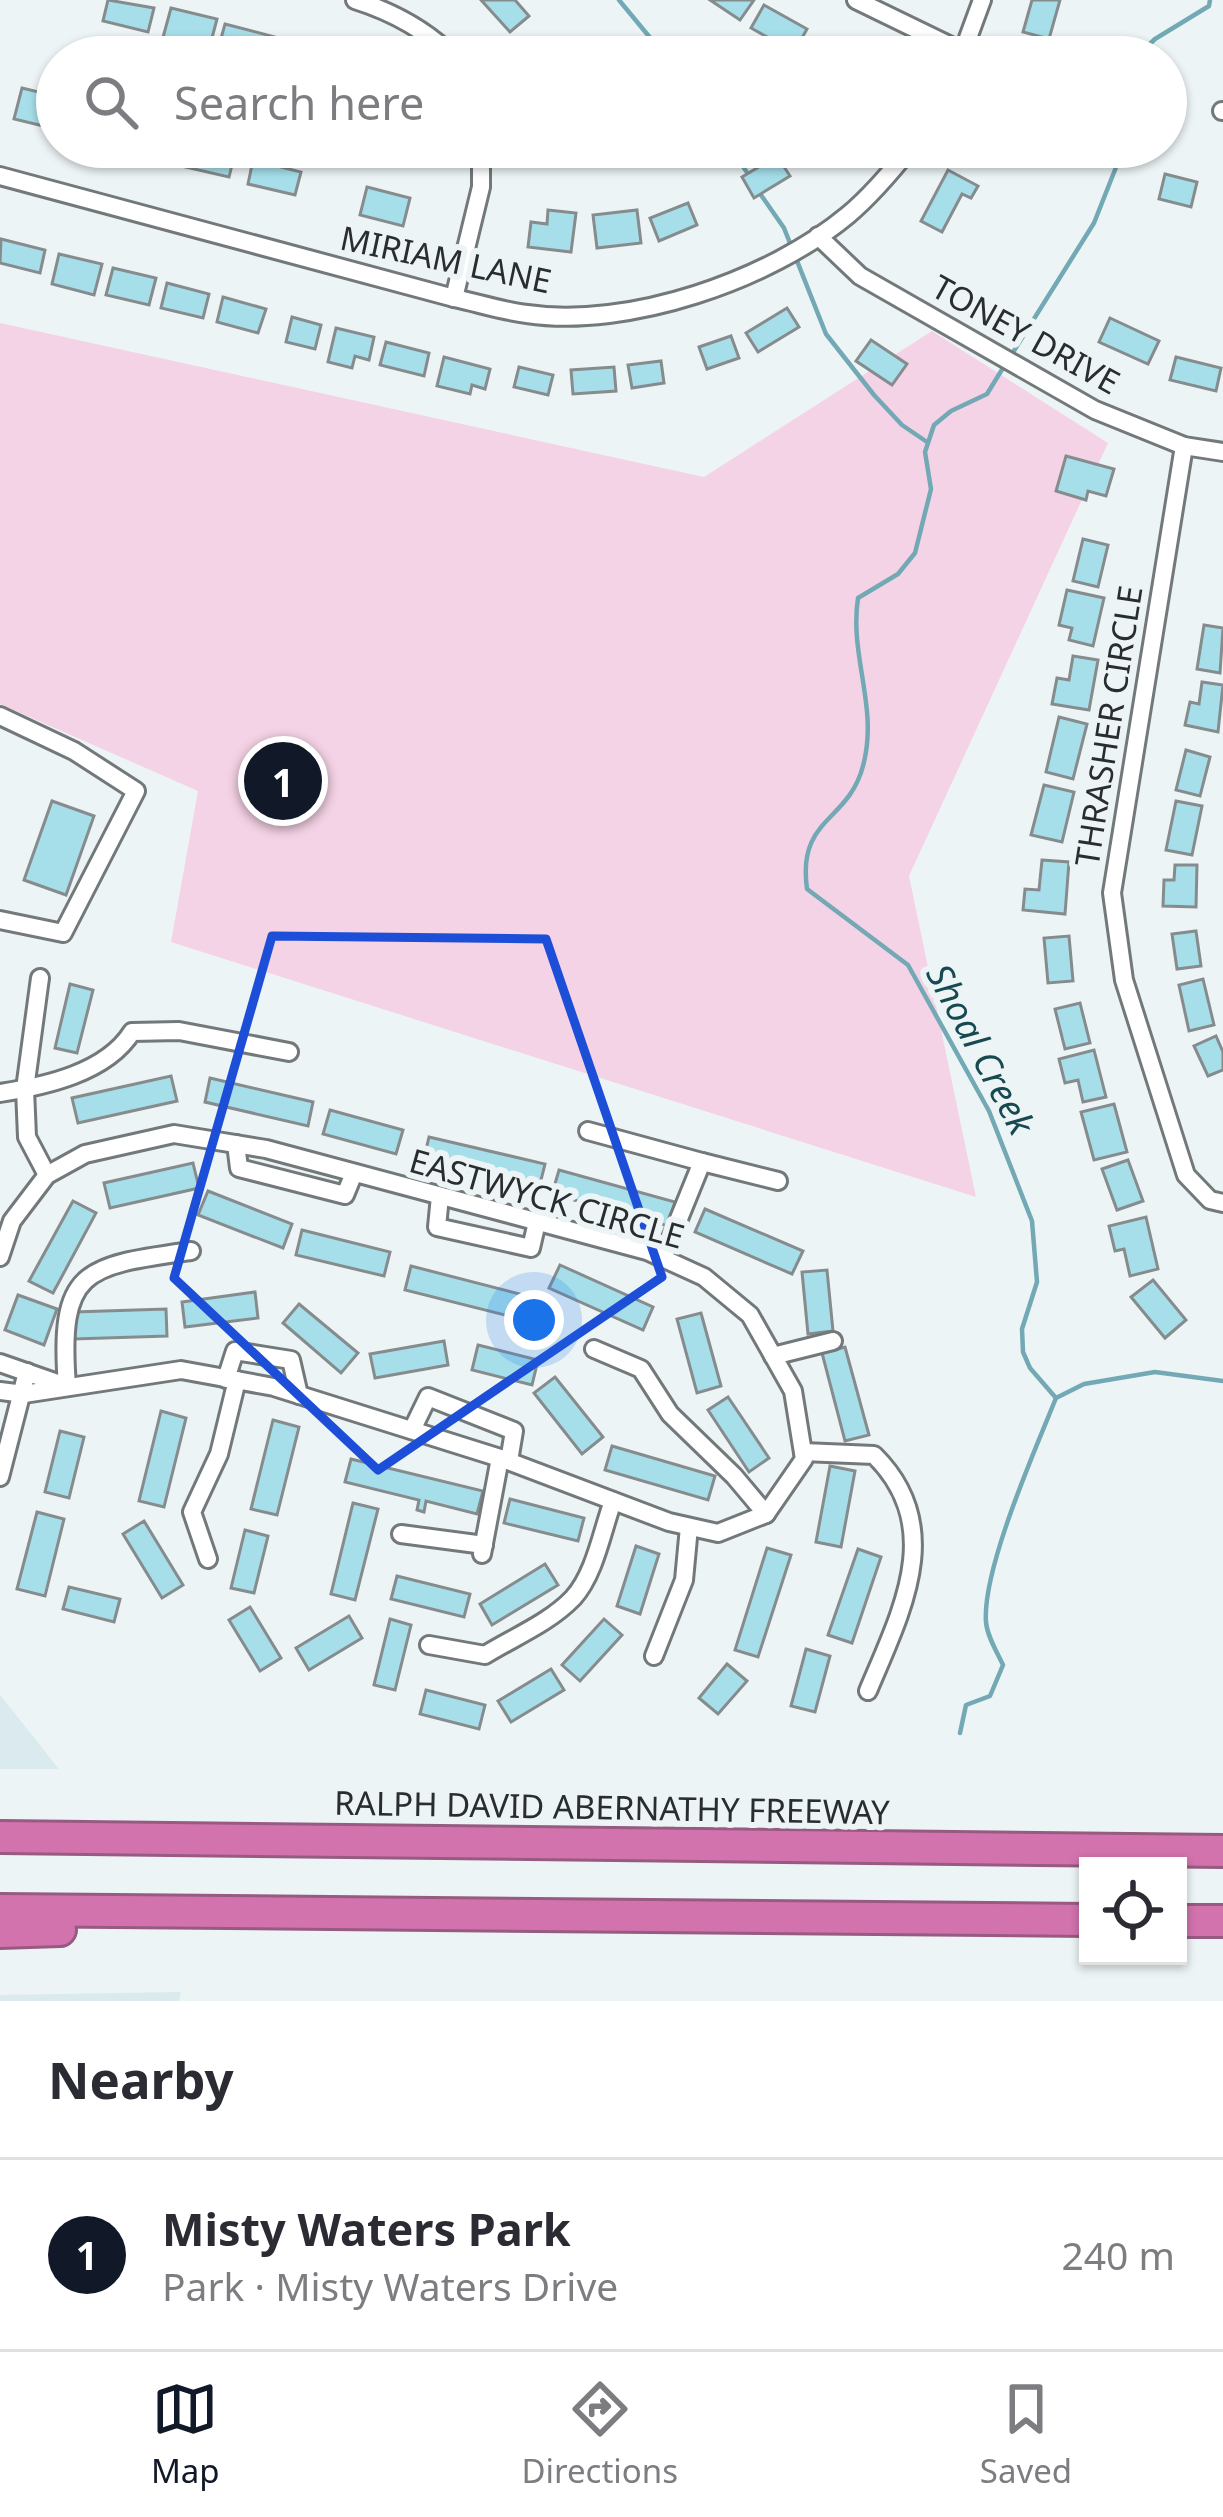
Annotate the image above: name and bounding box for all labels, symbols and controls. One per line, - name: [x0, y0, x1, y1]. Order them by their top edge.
- search box: [36, 36, 1187, 168]
- icon: search: [78, 69, 144, 135]
- text: Search here: [174, 72, 424, 133]
- street label: MIRIAM LANE: [337, 215, 555, 303]
- street label: TONEY DRIVE: [924, 264, 1128, 404]
- street label: THRASHER CIRCLE: [1064, 582, 1152, 870]
- pin: 1: [244, 736, 322, 826]
- water label: Shoal Creek: [915, 955, 1047, 1144]
- street label: EASTWYCK CIRCLE: [405, 1137, 689, 1259]
- your location: [504, 1290, 564, 1350]
- street label: RALPH DAVID ABERNATHY FREEWAY: [334, 1780, 890, 1834]
- map controls: [1079, 1857, 1187, 1965]
- button: locate: [1079, 1857, 1187, 1965]
- text: Nearby: [48, 2044, 234, 2114]
- text: Misty Waters Park: [162, 2198, 571, 2259]
- text: 1: [76, 2228, 98, 2281]
- text: 240 m: [1061, 2228, 1175, 2281]
- text: Park · Misty Waters Drive: [162, 2259, 618, 2312]
- tab: Map: [151, 2376, 220, 2493]
- tab: Directions: [521, 2376, 678, 2493]
- tab: Saved: [980, 2376, 1072, 2493]

